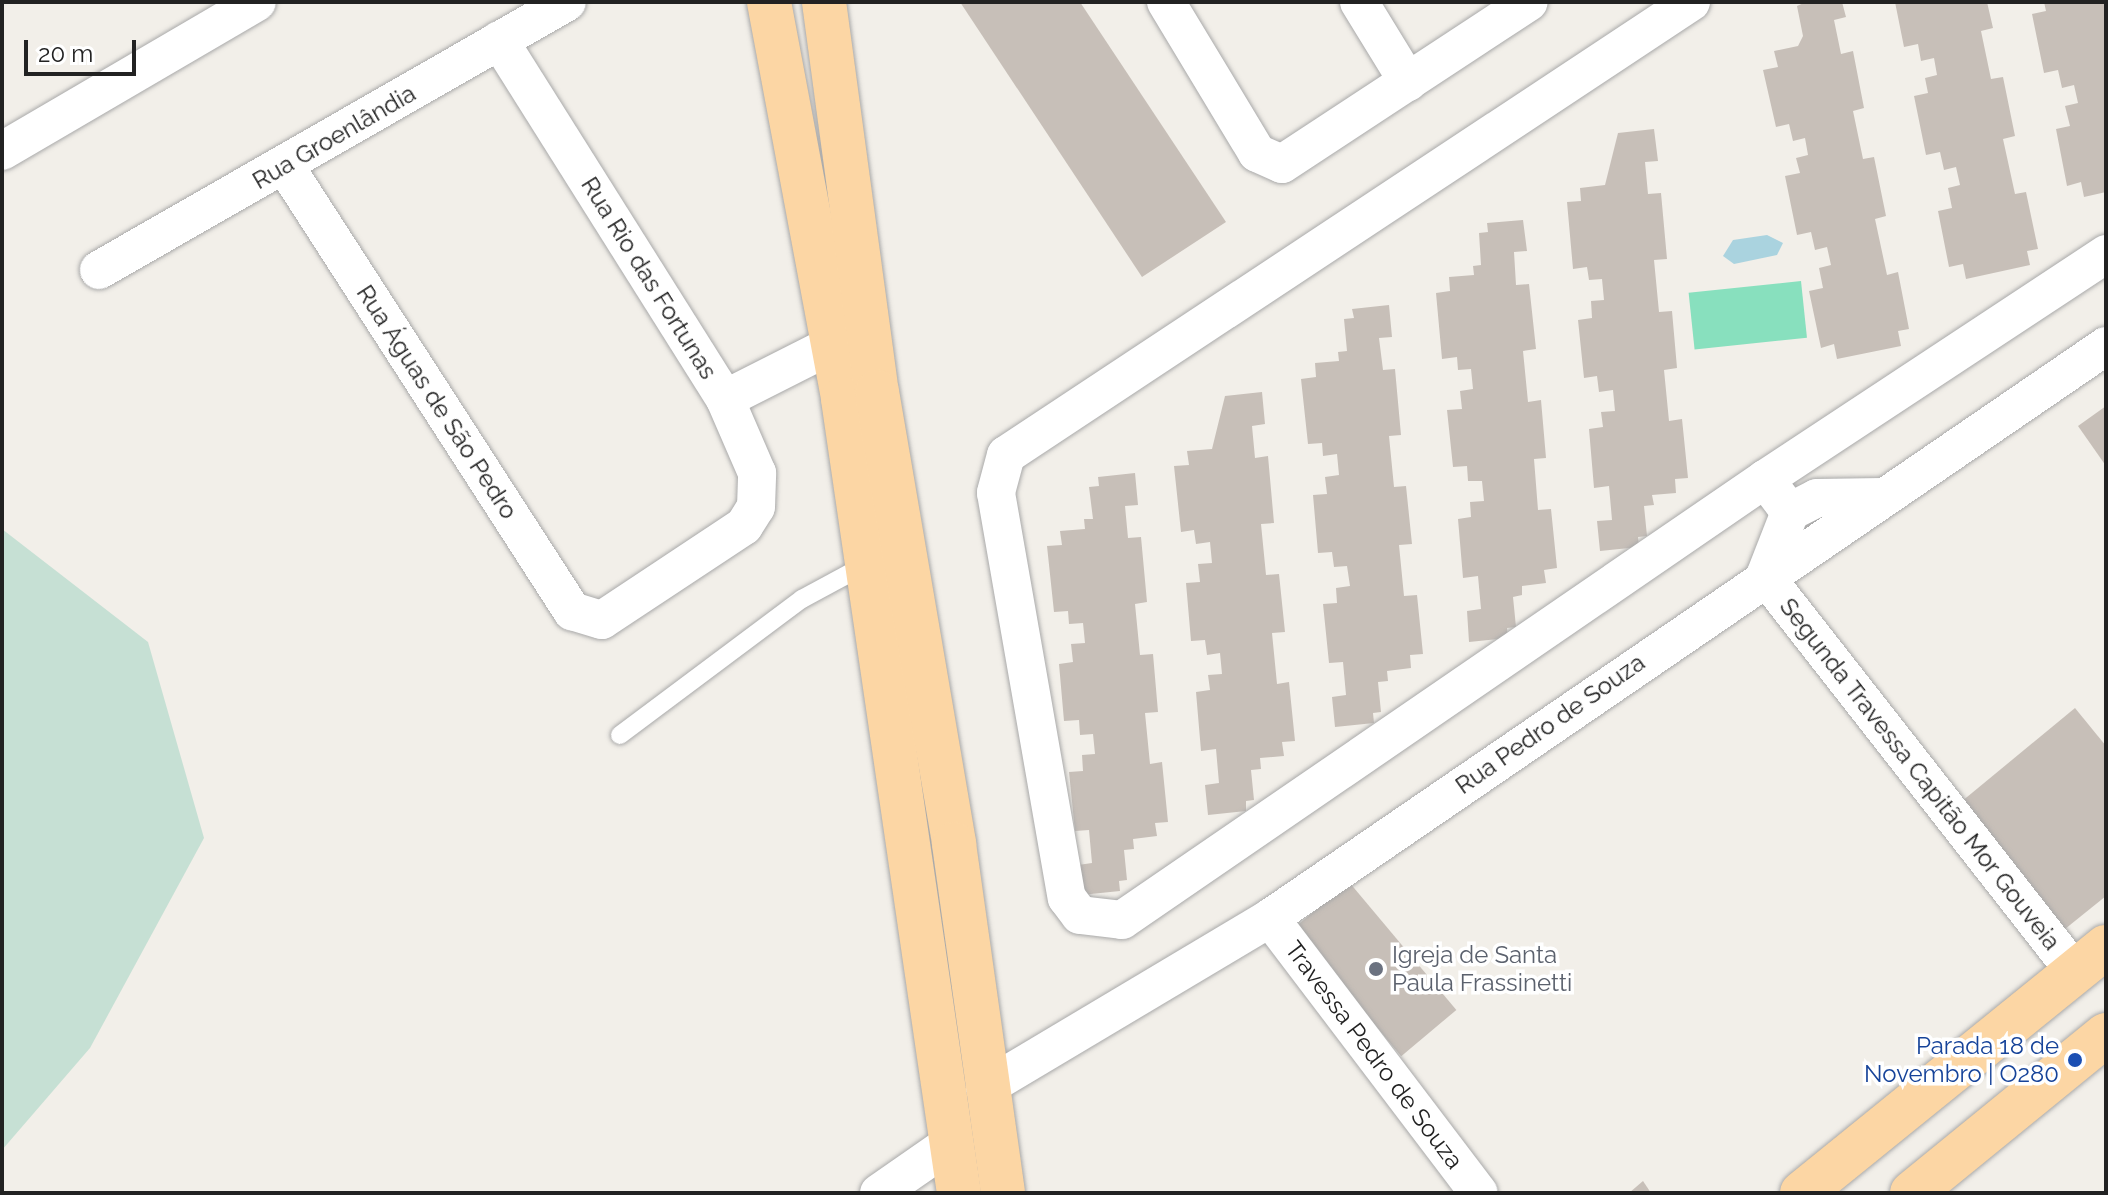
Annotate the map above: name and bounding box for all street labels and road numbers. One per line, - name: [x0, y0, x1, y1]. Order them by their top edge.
- street label: Rua Groenlândia: [247, 79, 421, 195]
- street label: Rua Rio das Fortunas: [575, 172, 723, 384]
- street label: Rua Águas de São Pedro: [350, 279, 524, 525]
- street label: Segunda Travessa Capitão Mor Gouveia: [1773, 592, 2067, 956]
- street label: Rua Pedro de Souza: [1450, 648, 1650, 800]
- street label: Travessa Pedro de Souza: [1279, 935, 1469, 1175]

